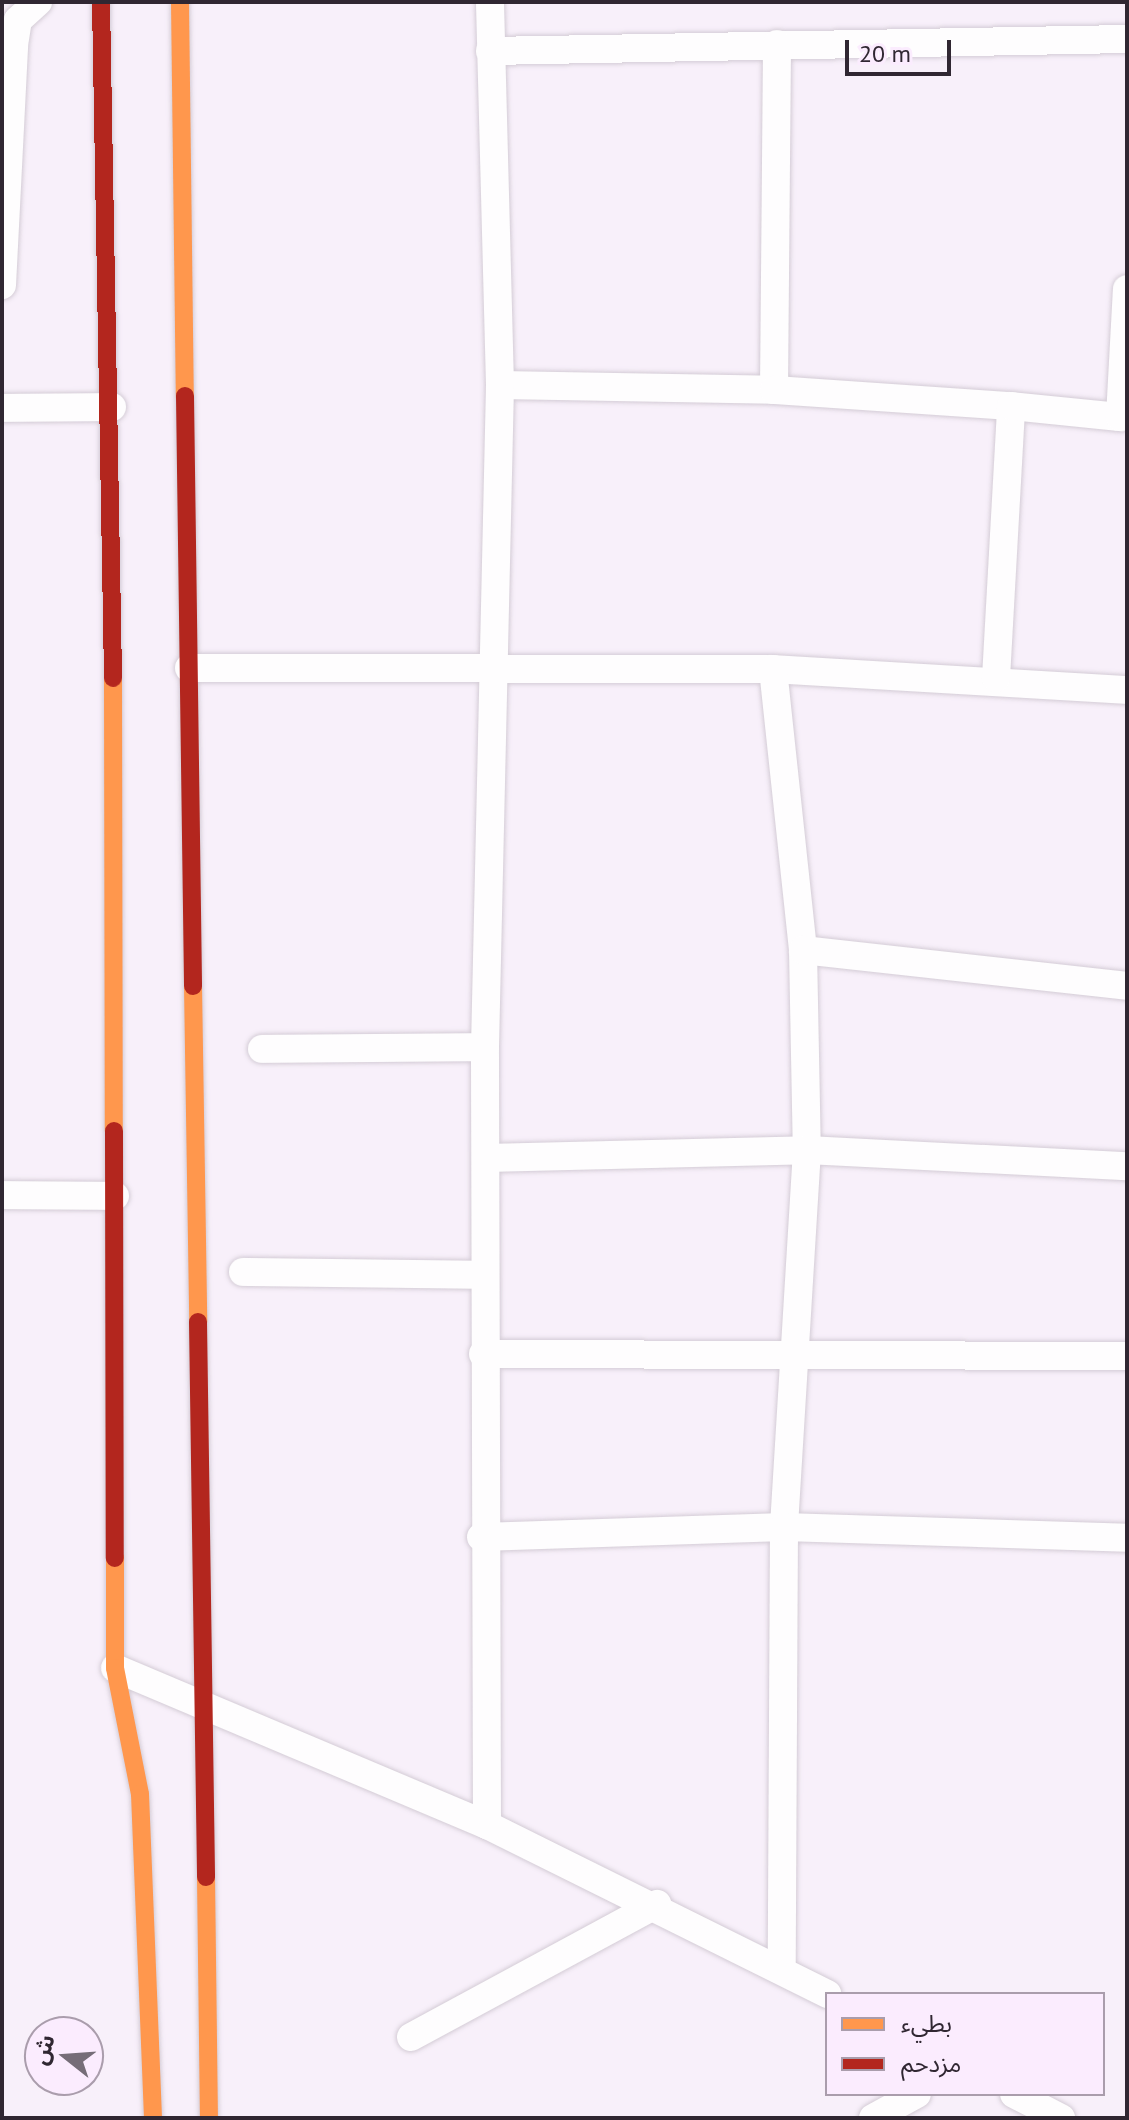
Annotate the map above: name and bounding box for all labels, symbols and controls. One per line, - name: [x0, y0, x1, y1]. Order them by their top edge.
- scale bar: [849, 24, 955, 74]
- text: 20 m: [859, 38, 911, 69]
- legend: [825, 1992, 1105, 2096]
- text: بطيء: [901, 2008, 952, 2039]
- north arrow: [24, 2016, 104, 2096]
- text: ش: [25, 2031, 61, 2068]
- text: مزدحم: [901, 2048, 961, 2079]

